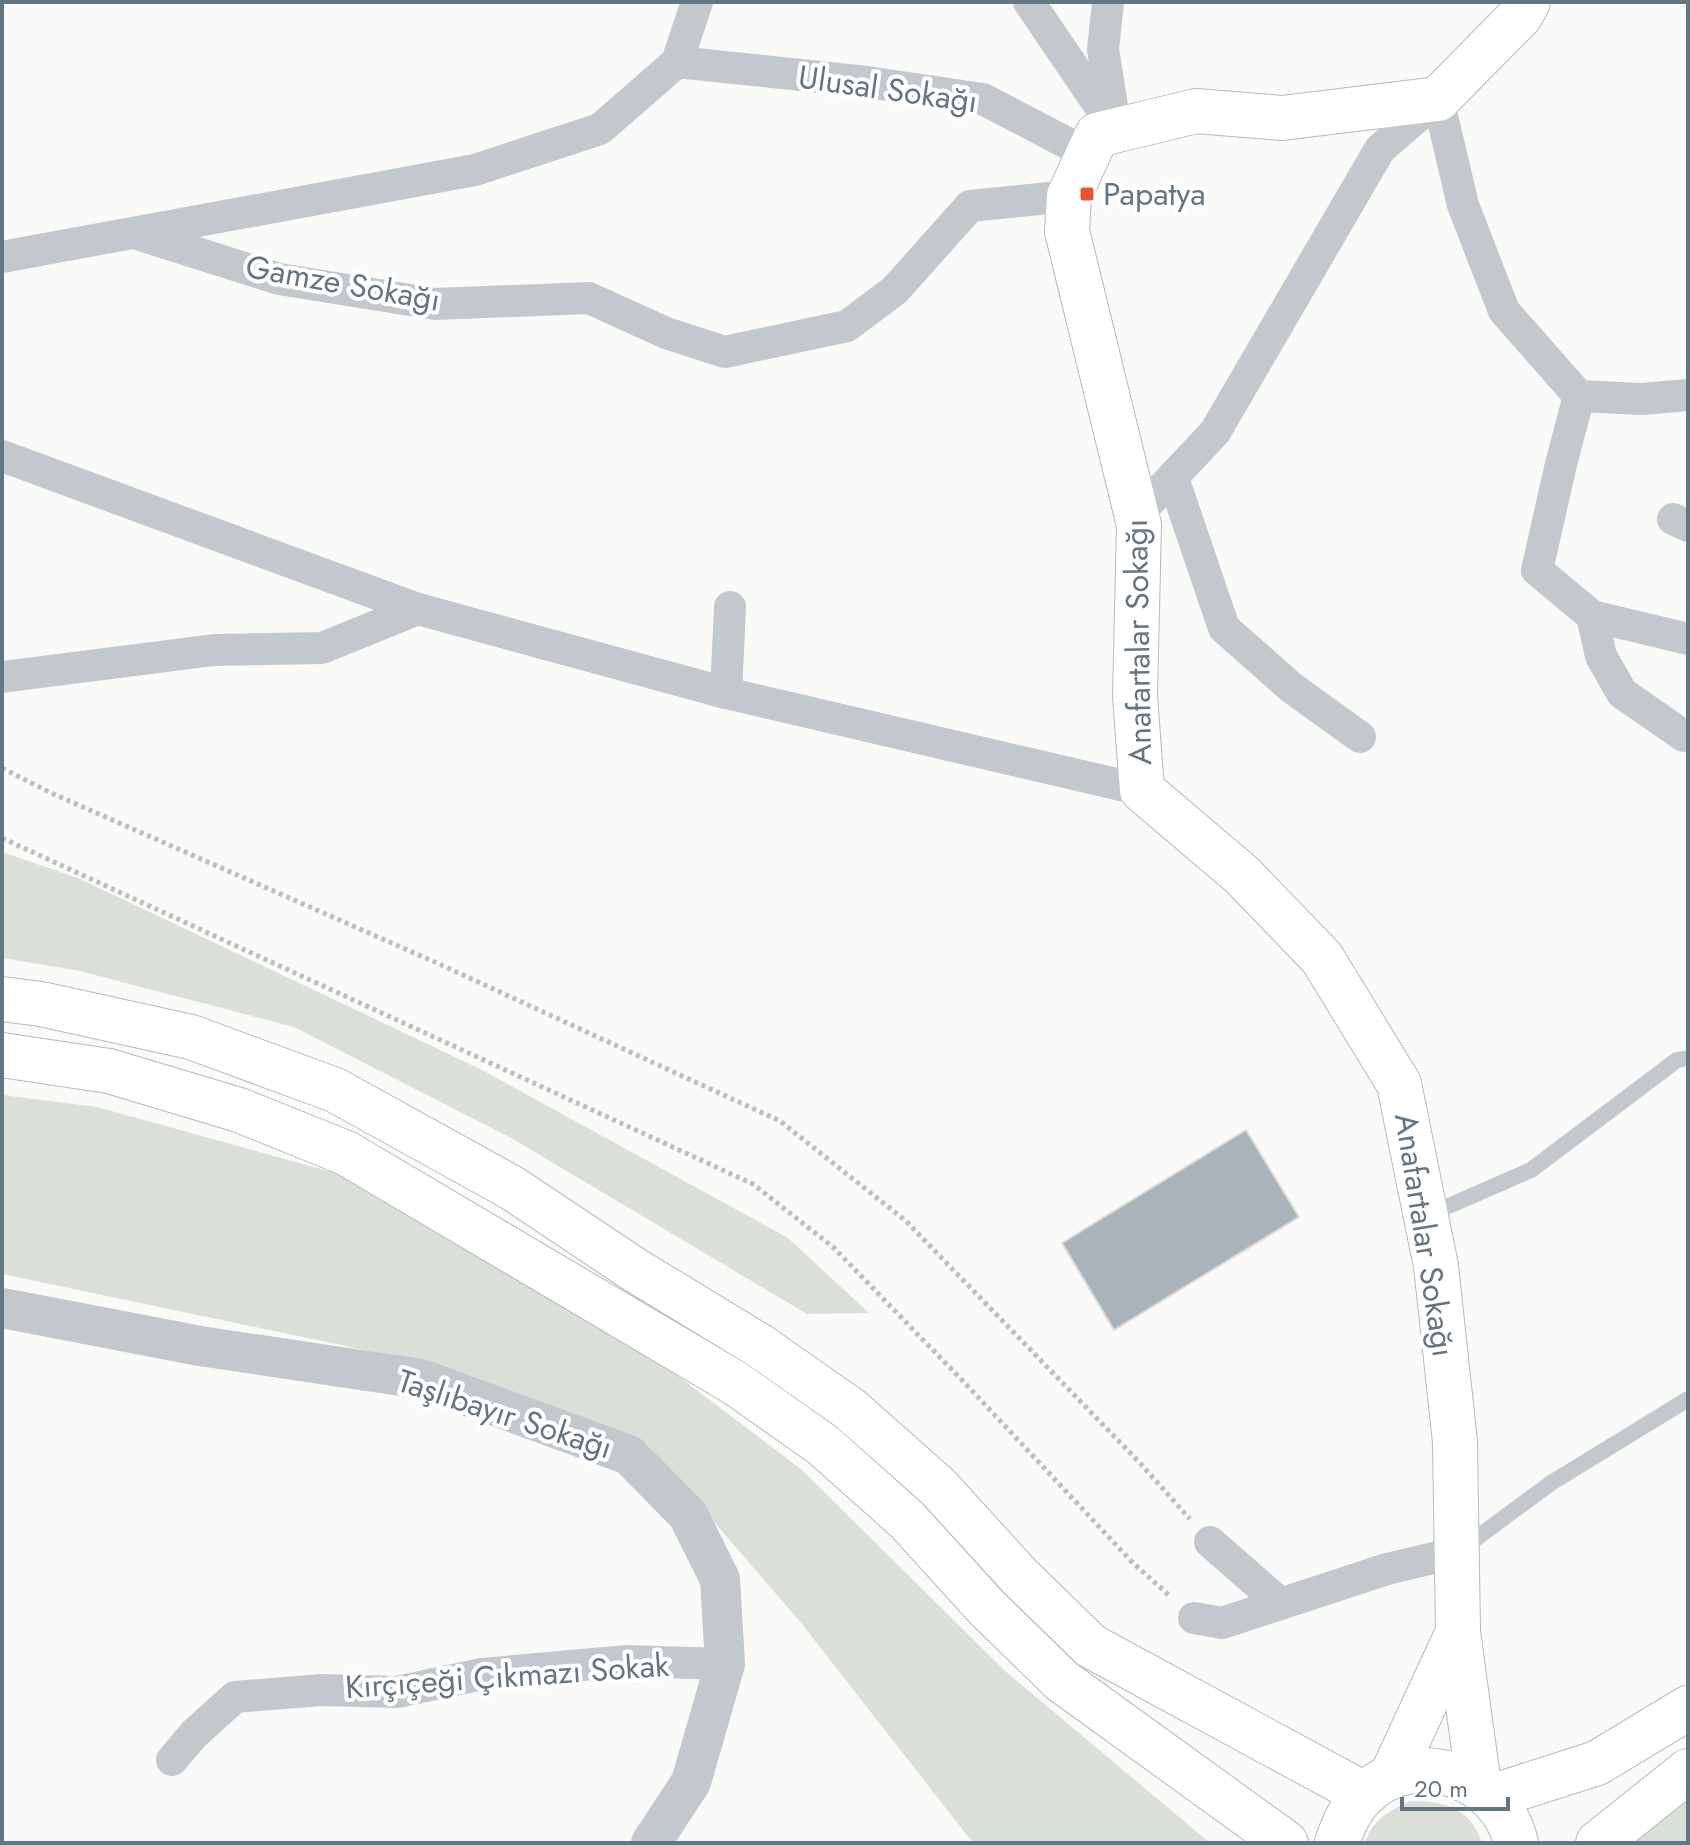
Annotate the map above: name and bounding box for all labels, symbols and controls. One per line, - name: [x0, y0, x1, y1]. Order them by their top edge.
- street label: Ulusal Sokağı: [795, 54, 981, 124]
- place label: Papatya: [1103, 171, 1206, 217]
- marker: Papatya: [1078, 185, 1096, 203]
- street label: Gamze Sokağı: [242, 243, 444, 323]
- street label: Anafartalar Sokağı: [1113, 518, 1163, 766]
- street label: Anafartalar Sokağı: [1383, 1110, 1467, 1360]
- street label: Taşlıbayır Sokağı: [392, 1358, 618, 1470]
- street label: Kırçıçeği Çıkmazı Sokak: [344, 1642, 671, 1710]
- scale bar: [1402, 1761, 1508, 1811]
- text: 20 m: [1414, 1771, 1468, 1806]

